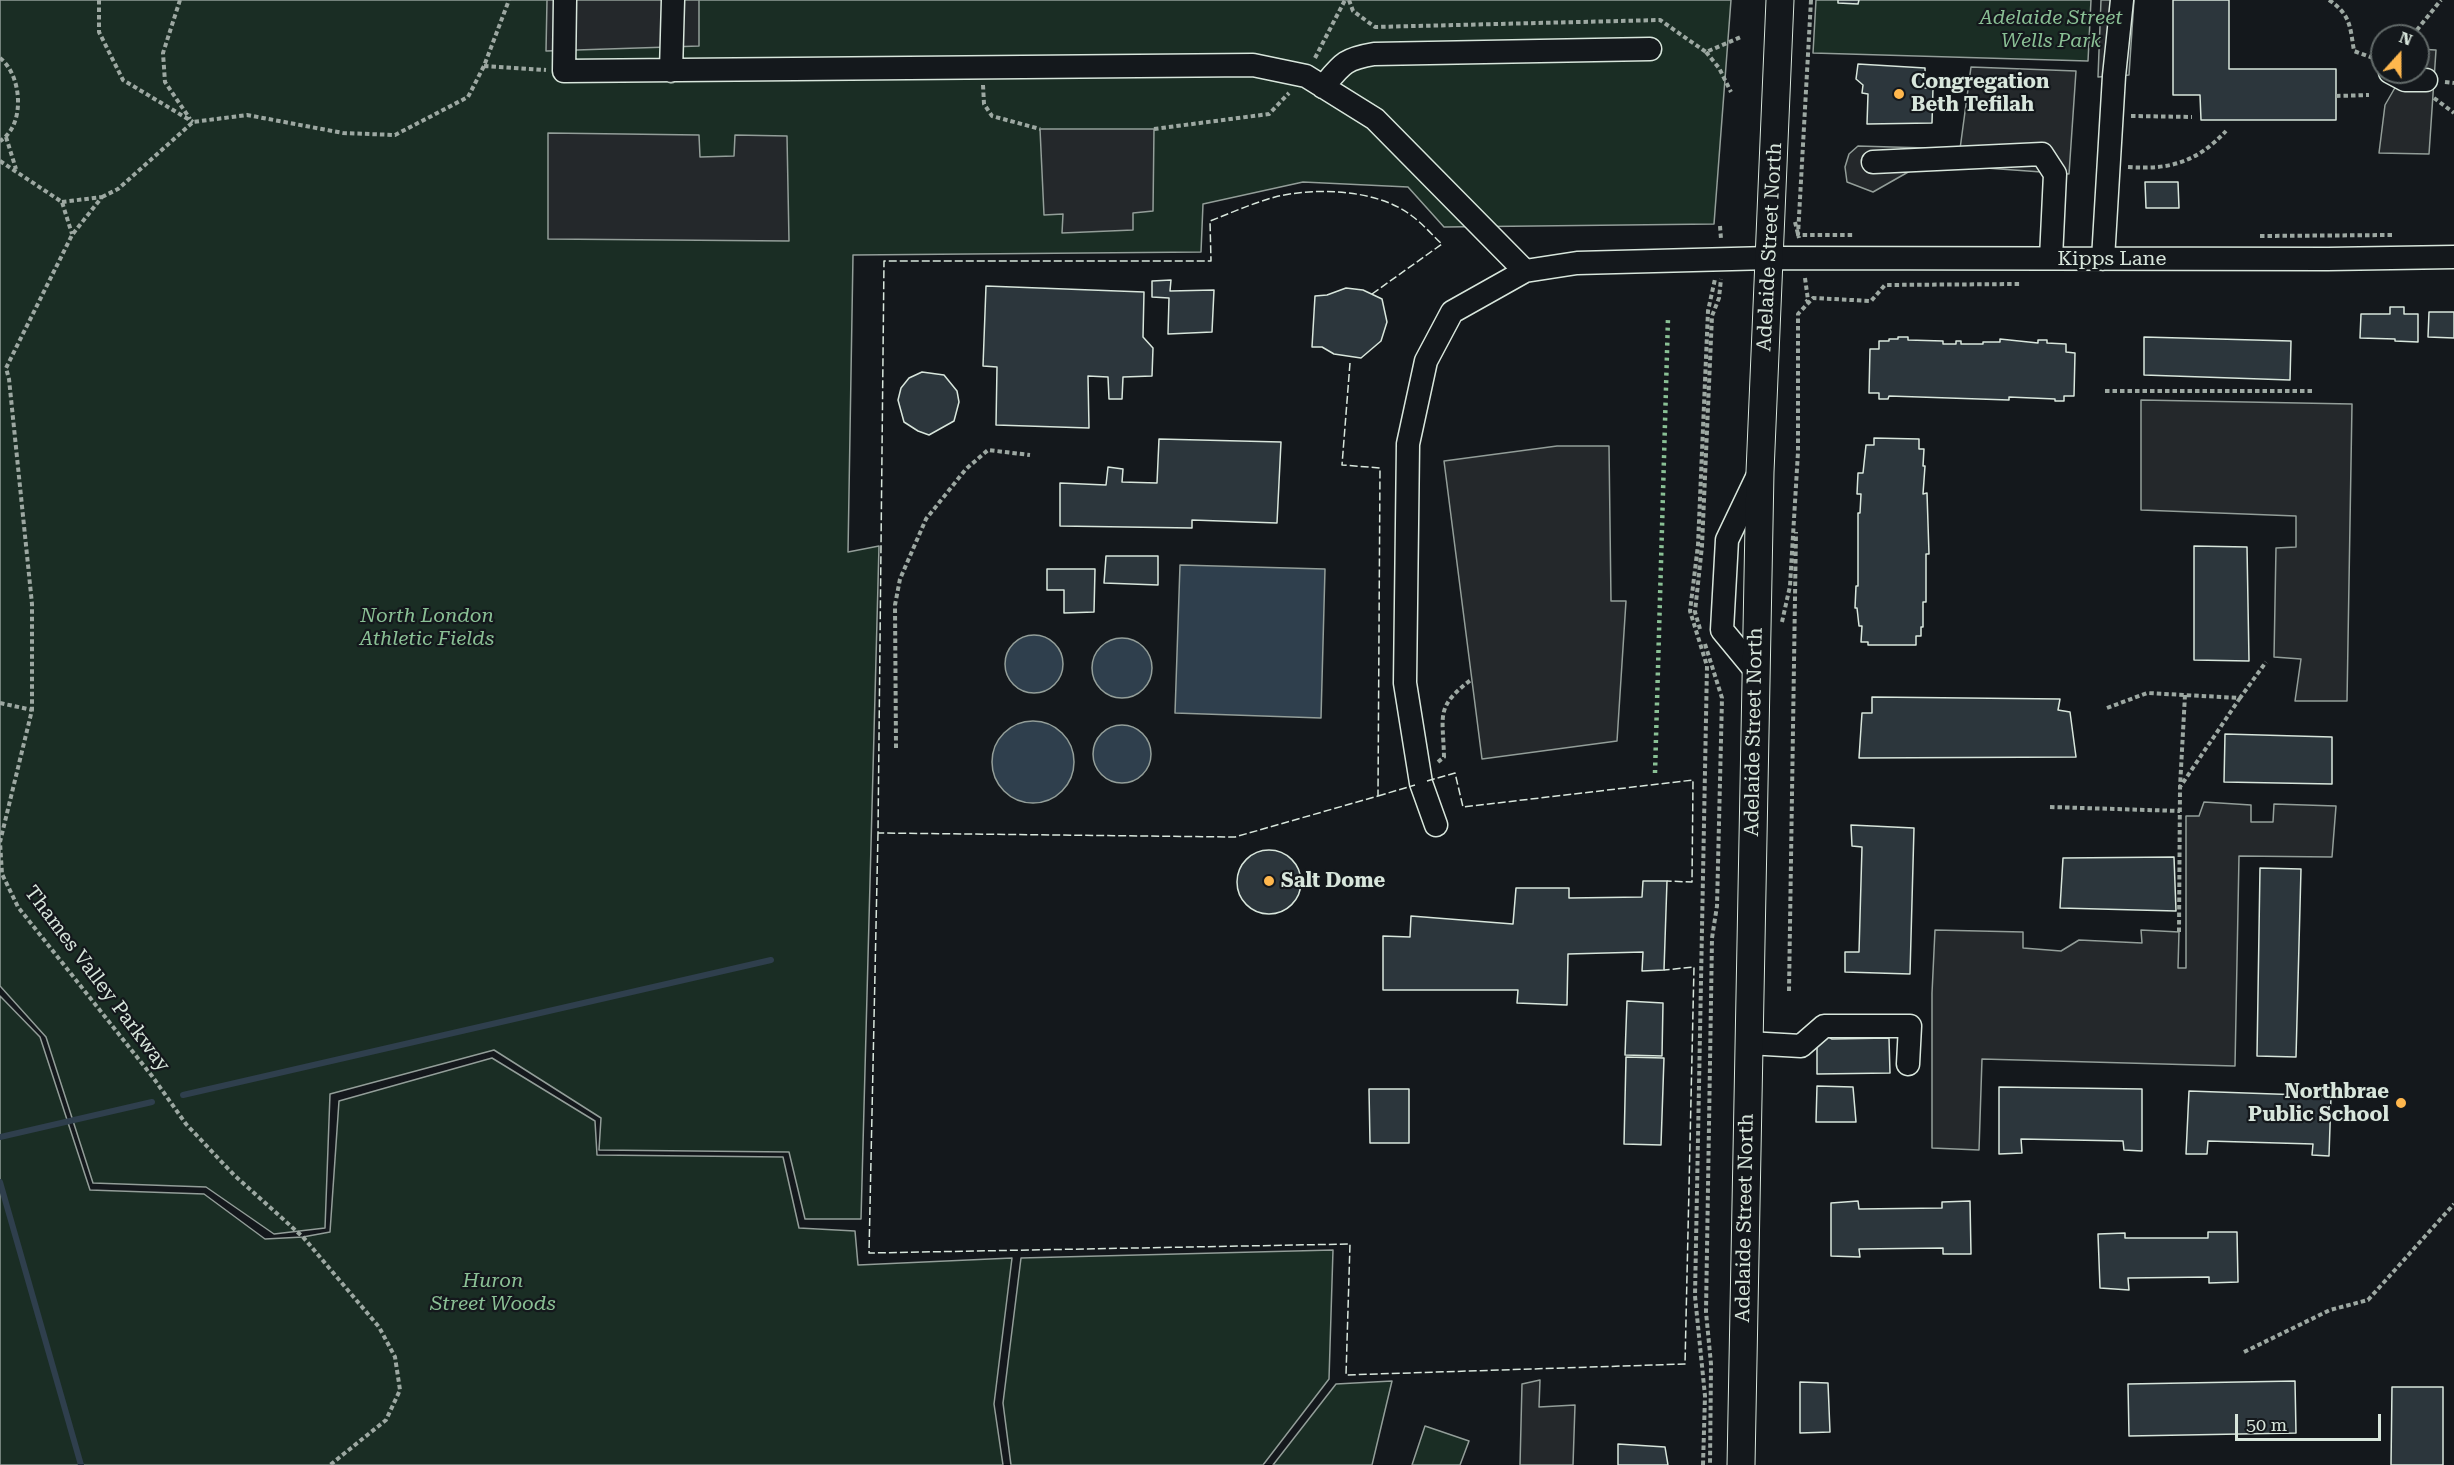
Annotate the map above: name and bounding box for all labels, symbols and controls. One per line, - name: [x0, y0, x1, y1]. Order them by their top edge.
- park label: Adelaide Street Wells Park: [1979, 6, 2123, 53]
- north arrow: [2370, 24, 2430, 84]
- text: N: [2397, 28, 2415, 50]
- place label: Congregation Beth Tefilah: [1911, 70, 2049, 117]
- marker: Congregation Beth Tefilah: [1892, 87, 1906, 101]
- street label: Adelaide Street North: [1753, 142, 1787, 352]
- street label: Kipps Lane: [2058, 247, 2166, 271]
- park label: North London Athletic Fields: [360, 604, 494, 651]
- street label: Adelaide Street North: [1740, 627, 1768, 837]
- place label: Salt Dome: [1281, 869, 1385, 893]
- marker: Salt Dome: [1262, 874, 1276, 888]
- street label: Thames Valley Parkway: [19, 881, 175, 1077]
- place label: Northbrae Public School: [2248, 1080, 2389, 1127]
- marker: Northbrae Public School: [2394, 1096, 2408, 1110]
- street label: Adelaide Street North: [1731, 1113, 1759, 1323]
- park label: Huron Street Woods: [430, 1269, 556, 1316]
- scale bar: [2238, 1402, 2384, 1440]
- text: 50 m: [2246, 1414, 2287, 1435]

